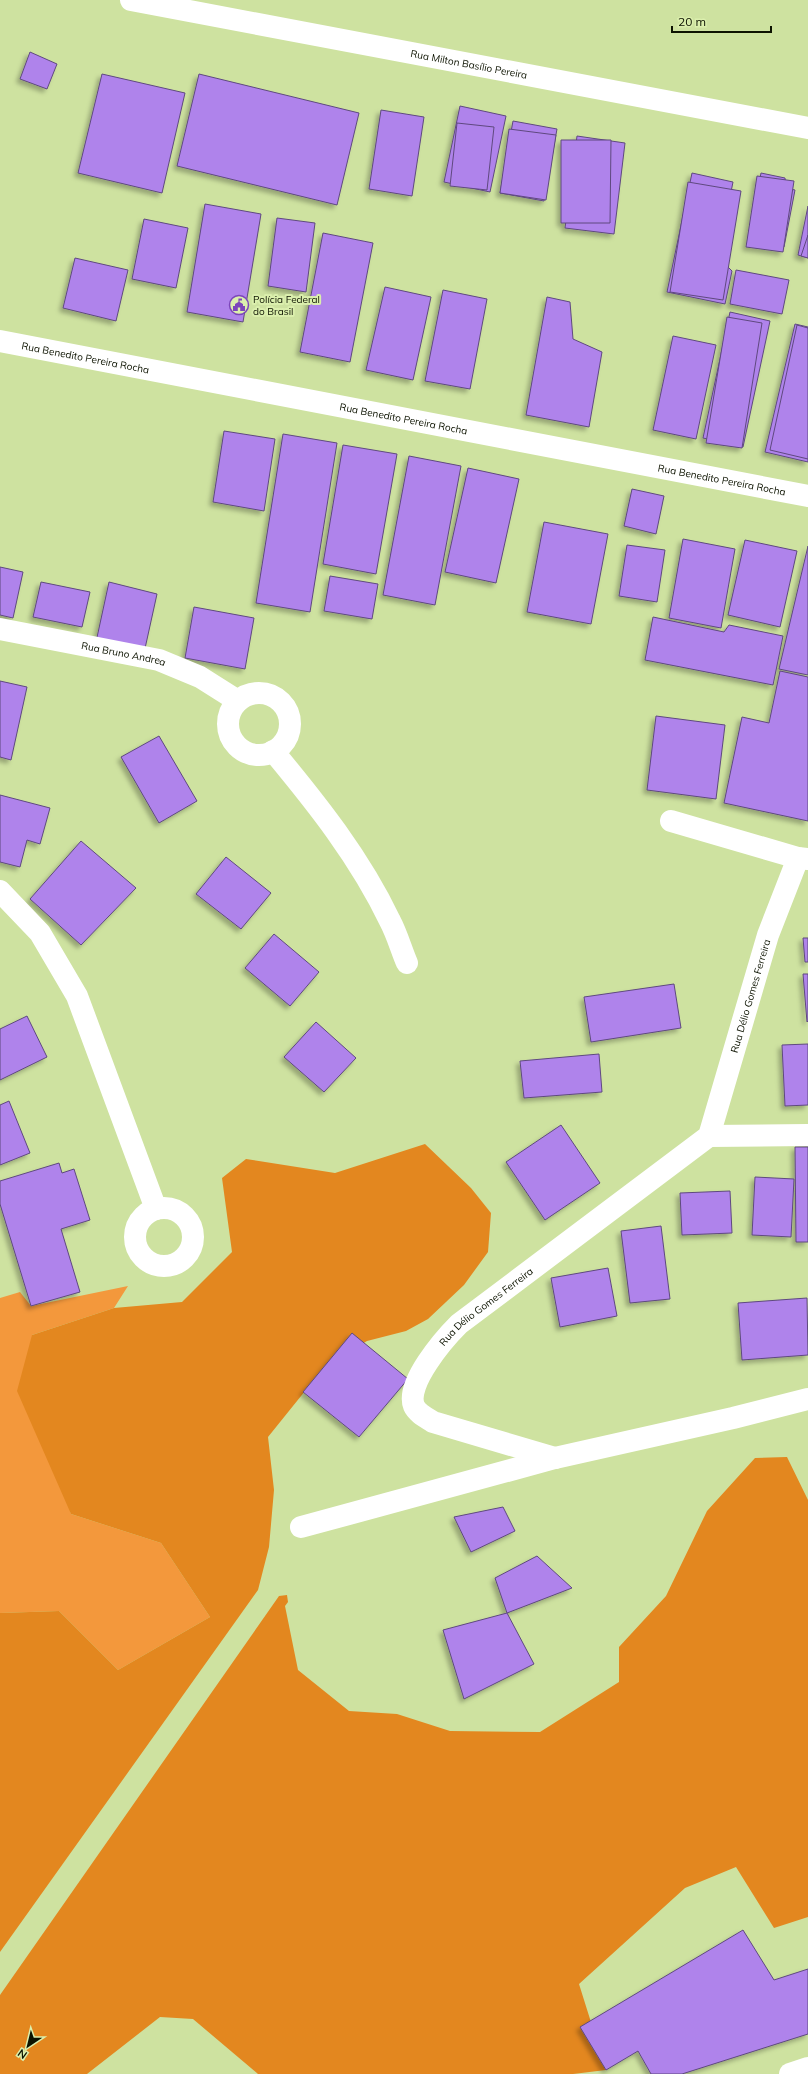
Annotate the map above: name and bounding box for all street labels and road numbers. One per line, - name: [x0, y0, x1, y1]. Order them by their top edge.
- street label: Rua Milton Basílio Pereira: [409, 47, 528, 82]
- street label: Rua Benedito Pereira Rocha: [20, 339, 150, 376]
- street label: Rua Benedito Pereira Rocha: [339, 400, 469, 438]
- street label: Rua Benedito Pereira Rocha: [657, 461, 787, 499]
- street label: Rua Bruno Andrea: [80, 639, 168, 669]
- street label: Rua Délio Gomes Ferreira: [728, 938, 773, 1054]
- street label: Rua Délio Gomes Ferreira: [436, 1265, 536, 1349]

